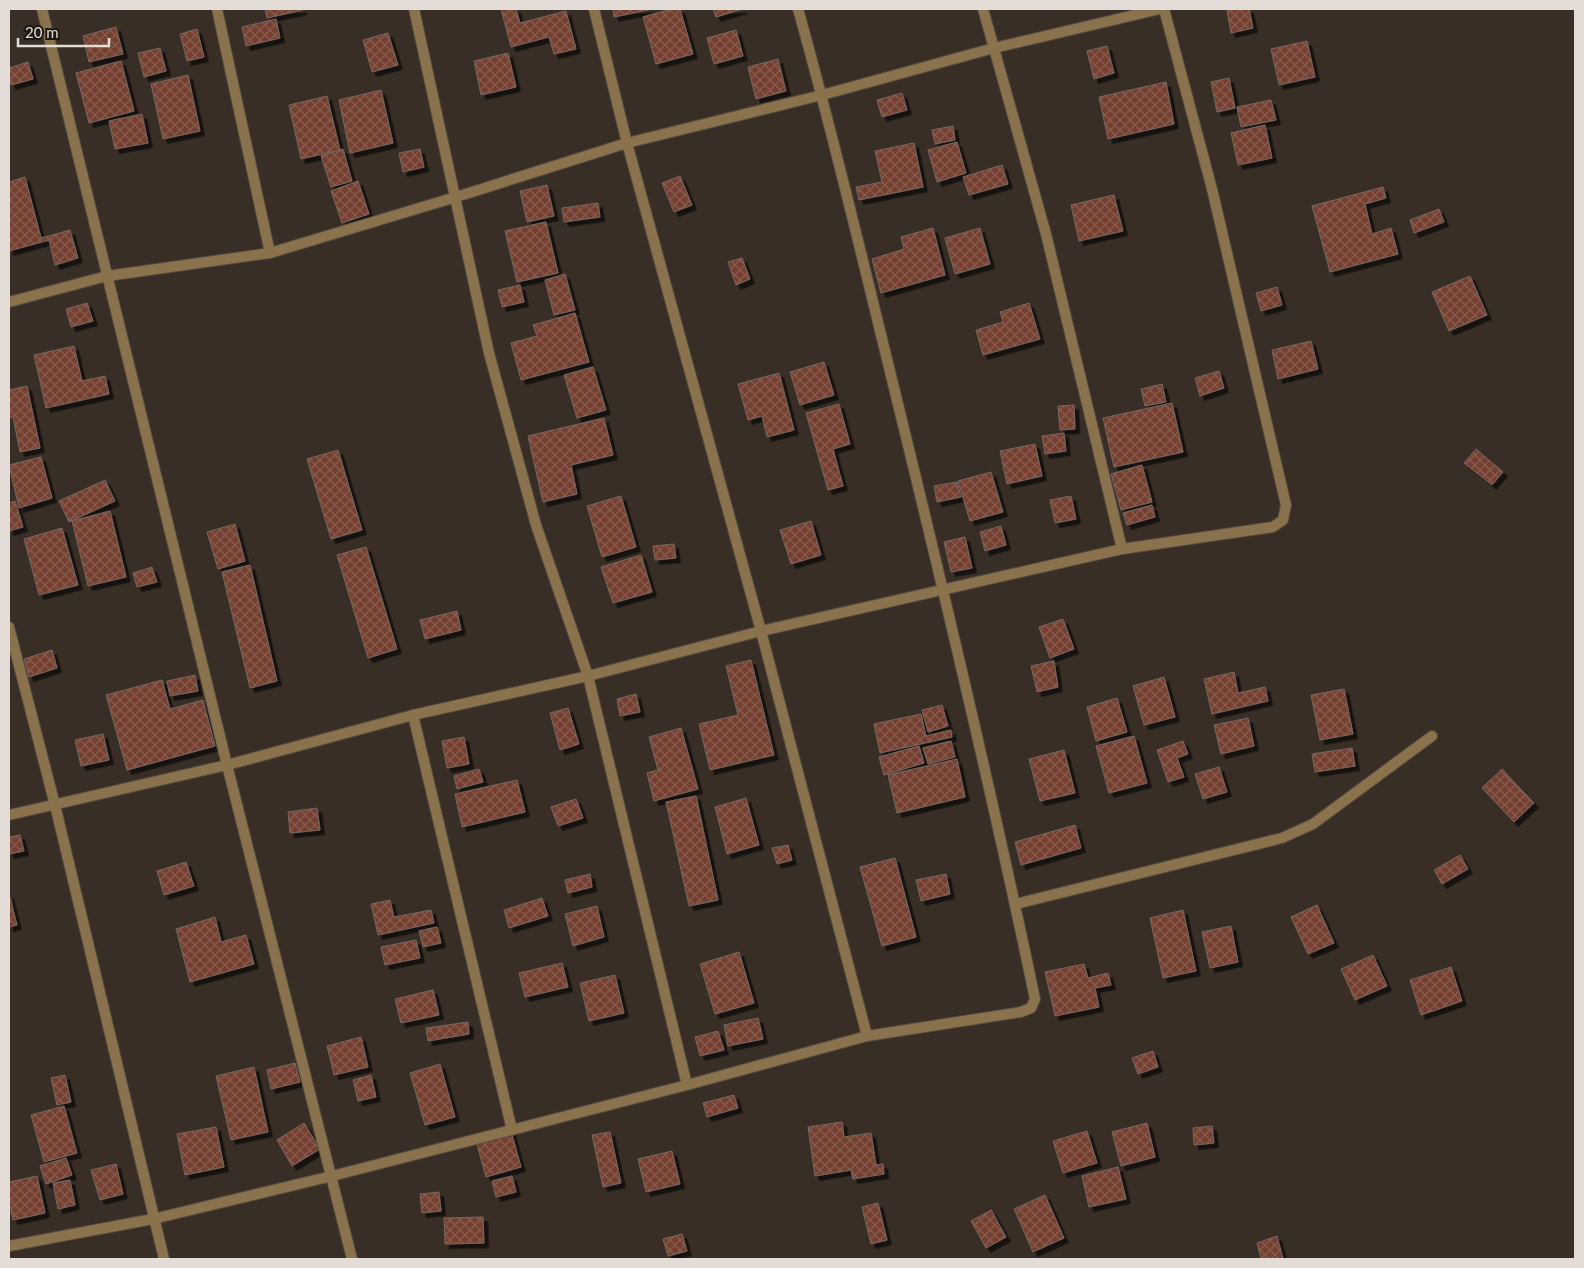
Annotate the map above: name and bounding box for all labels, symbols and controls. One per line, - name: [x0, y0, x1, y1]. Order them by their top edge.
- scale bar: [18, 15, 109, 47]
- text: 20 m: [25, 23, 59, 41]

